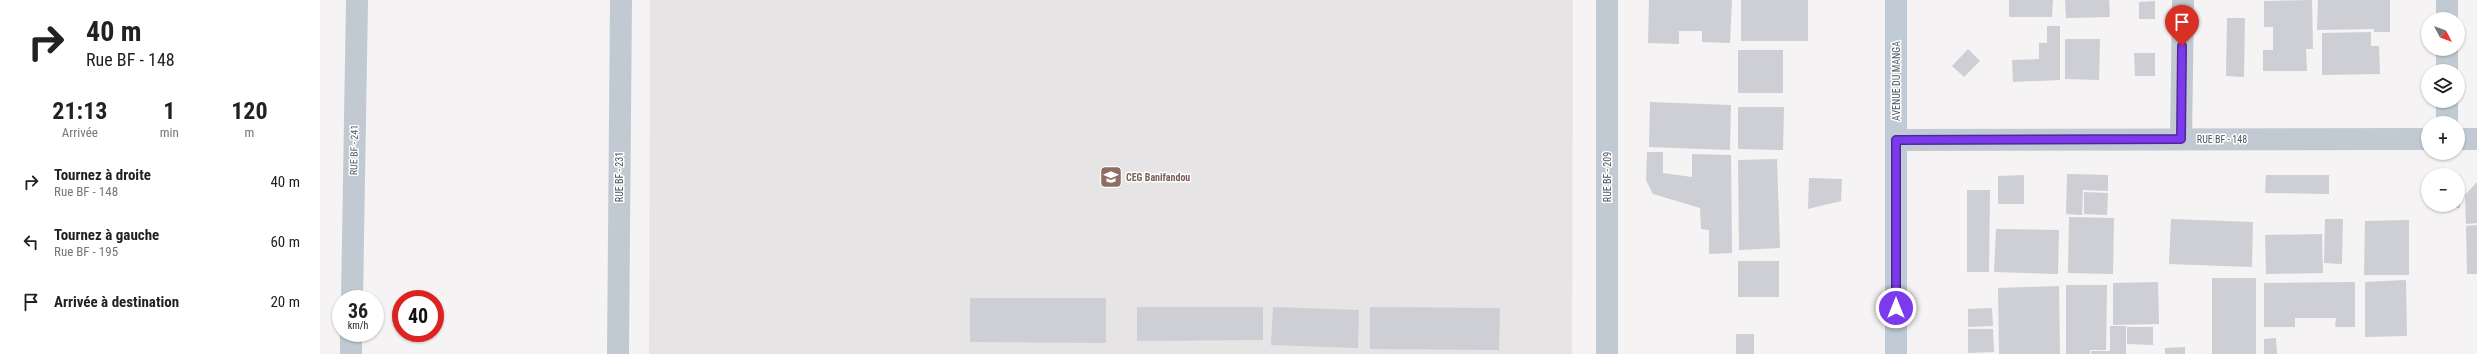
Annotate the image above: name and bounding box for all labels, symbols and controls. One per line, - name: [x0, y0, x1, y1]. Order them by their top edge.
- pin: [2165, 5, 2199, 46]
- icon: arrive: [2171, 11, 2193, 33]
- north arrow: [2421, 12, 2465, 56]
- map controls: [2421, 12, 2465, 212]
- text: 40 m: [86, 15, 142, 48]
- icon: right: [20, 16, 72, 68]
- street label: AVENUE DU MANGA: [1891, 41, 1902, 121]
- text: Rue BF - 148: [86, 49, 175, 70]
- button: layers: [2421, 64, 2465, 108]
- text: 21:13: [52, 97, 107, 125]
- text: 1: [163, 97, 175, 125]
- text: 120: [231, 97, 268, 125]
- button: +: [2421, 116, 2465, 160]
- text: Arrivée: [62, 125, 98, 140]
- text: min: [160, 125, 179, 140]
- text: m: [245, 125, 254, 140]
- street label: RUE BF - 241: [348, 125, 360, 175]
- street label: RUE BF - 148: [2197, 134, 2247, 145]
- street label: RUE BF - 231: [614, 152, 625, 202]
- street label: RUE BF - 209: [1602, 152, 1613, 202]
- school or university icon: CEG Banifandou: [1098, 164, 1124, 190]
- text: Tournez à droite: [54, 166, 151, 184]
- button: −: [2421, 168, 2465, 212]
- icon: right: [20, 171, 42, 193]
- place label: CEG Banifandou: [1126, 172, 1190, 183]
- text: 40 m: [270, 173, 300, 191]
- text: Rue BF - 148: [54, 184, 118, 199]
- text: Tournez à gauche: [54, 226, 159, 244]
- icon: left: [20, 231, 42, 253]
- text: 60 m: [270, 233, 300, 251]
- text: Rue BF - 195: [54, 244, 118, 259]
- position arrow: [1875, 287, 1917, 329]
- speed limit sign: 40: [392, 290, 444, 342]
- icon: arrive: [20, 291, 42, 313]
- text: Arrivée à destination: [54, 293, 179, 311]
- text: 20 m: [270, 293, 300, 311]
- text: 36: [348, 299, 368, 323]
- text: km/h: [348, 320, 368, 331]

